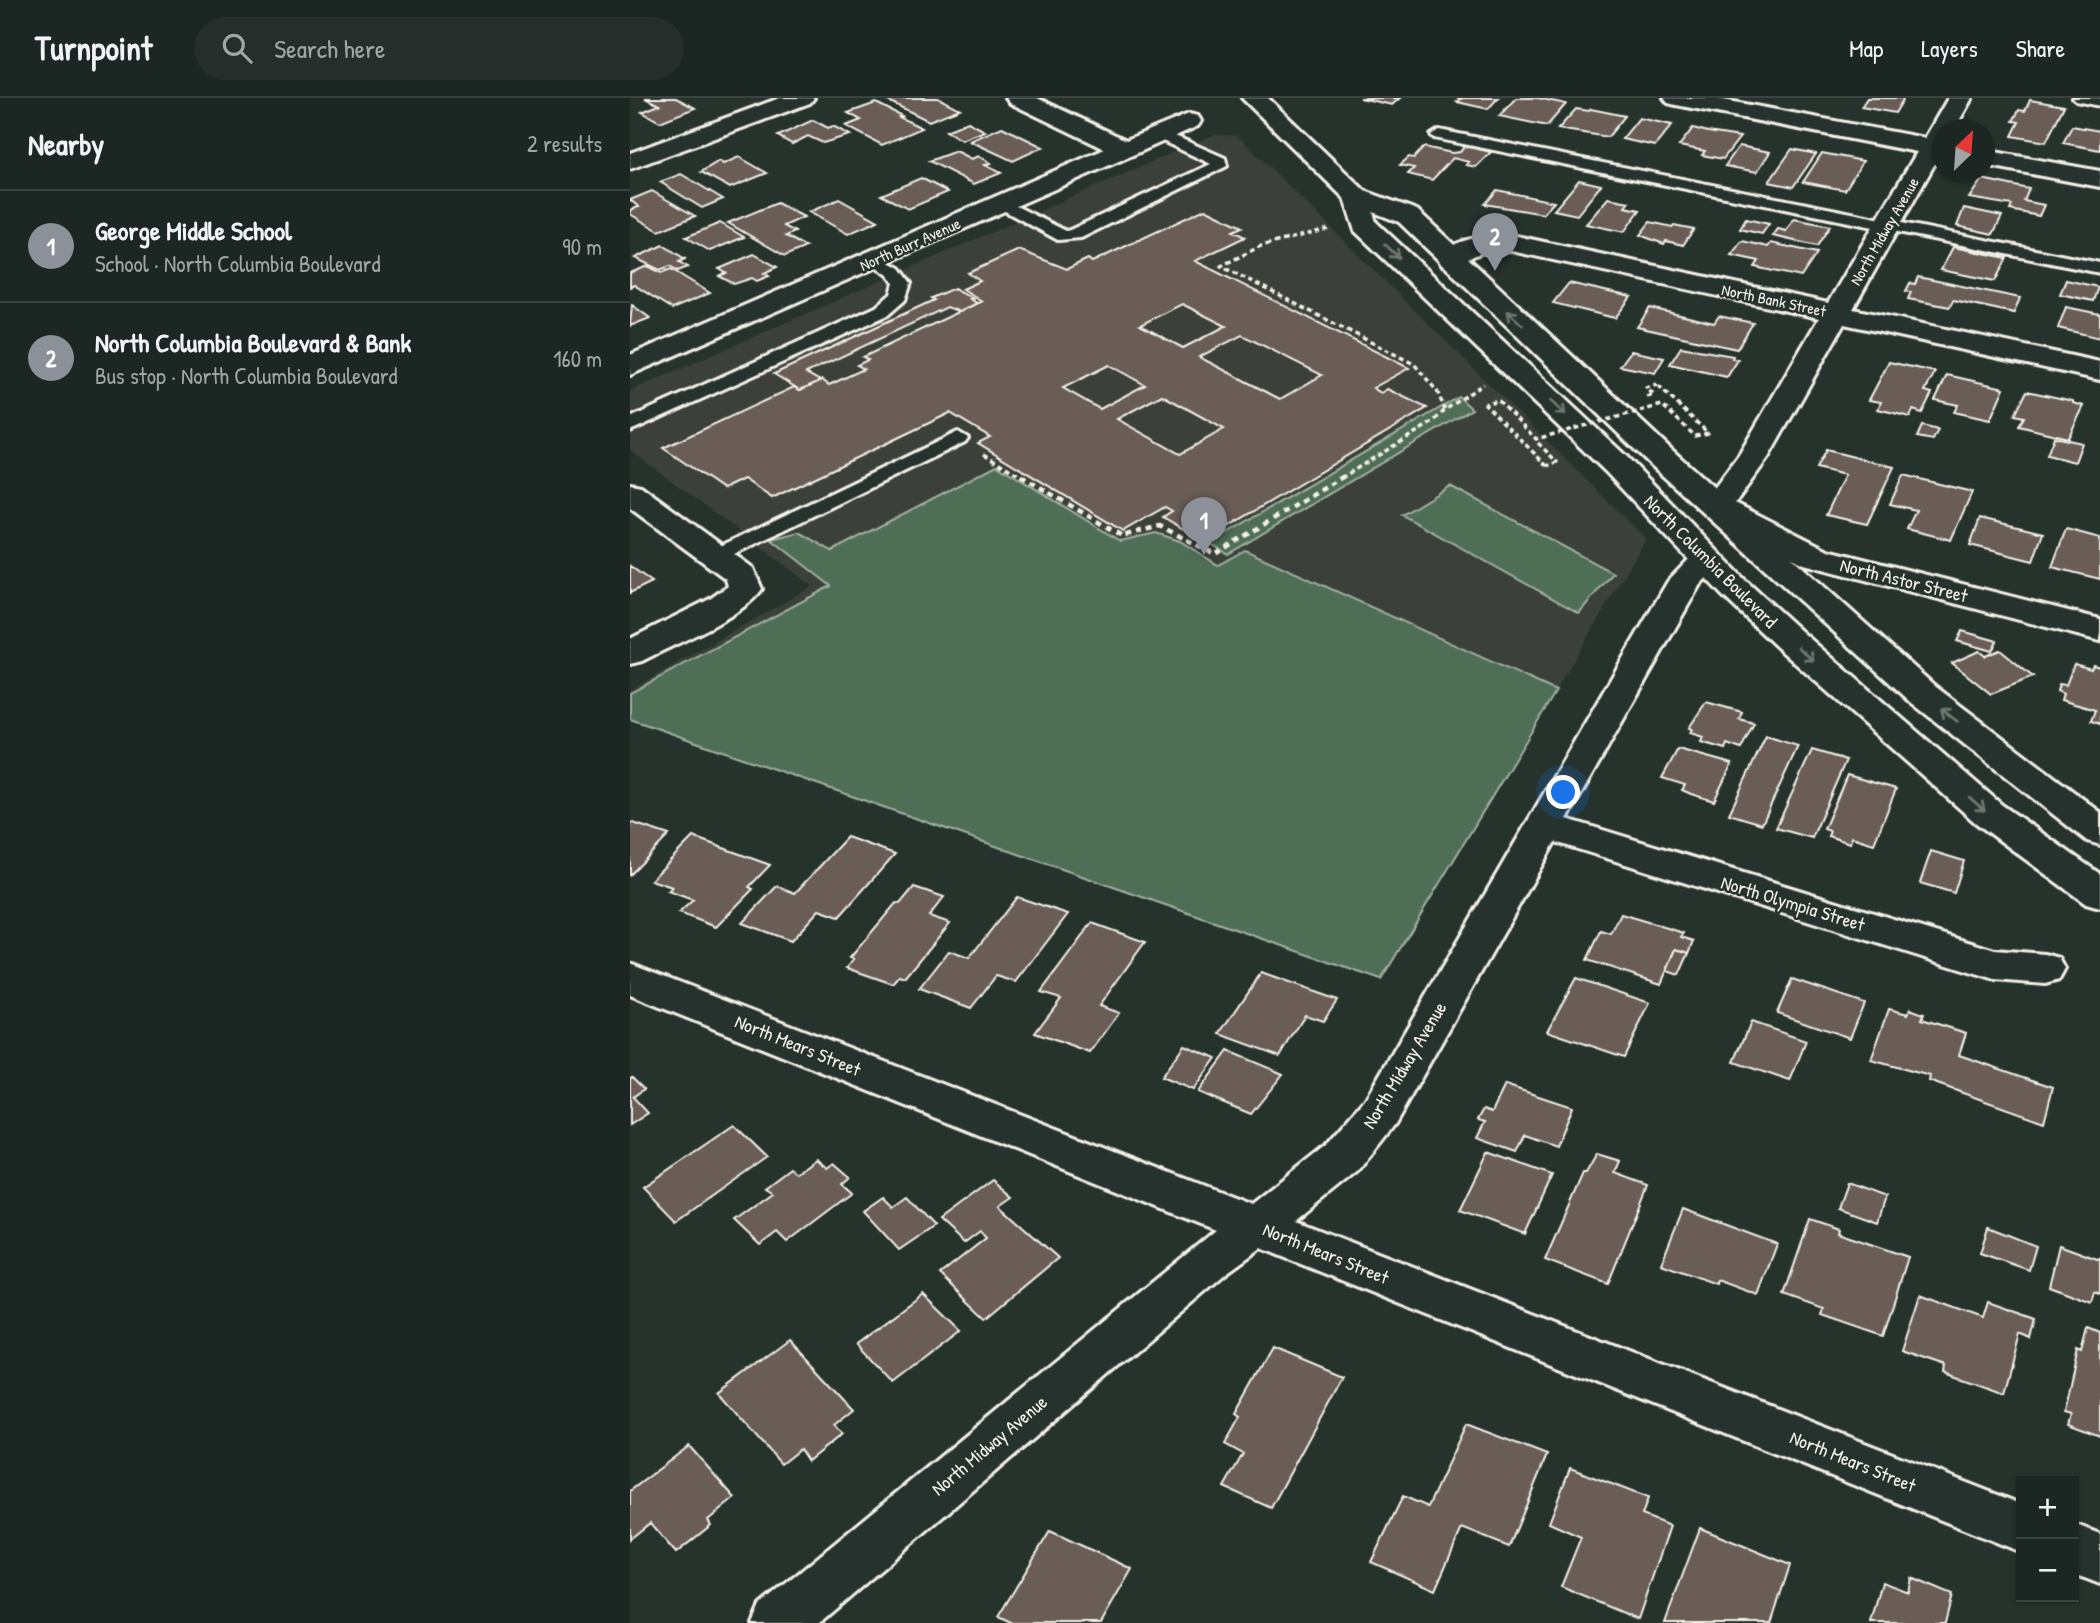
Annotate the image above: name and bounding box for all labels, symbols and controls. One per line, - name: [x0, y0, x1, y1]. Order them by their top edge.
- search box: [194, 17, 684, 80]
- text: Turnpoint: [35, 26, 152, 70]
- icon: search: [218, 29, 256, 67]
- text: Search here: [274, 31, 385, 66]
- text: Map: [1849, 32, 1883, 64]
- text: Layers: [1921, 32, 1978, 64]
- text: Share: [2016, 32, 2065, 64]
- north arrow: [1932, 119, 1995, 182]
- text: Nearby: [28, 124, 104, 164]
- text: 2 results: [527, 128, 602, 159]
- street label: North Midway Avenue: [1844, 173, 1924, 289]
- street label: North Burr Avenue: [856, 212, 964, 276]
- text: George Middle School: [95, 213, 292, 248]
- pin: 2: [1472, 213, 1518, 271]
- text: 1: [47, 231, 55, 262]
- text: 90 m: [562, 231, 602, 262]
- one-way arrow: [1383, 243, 1400, 260]
- text: School · North Columbia Boulevard: [95, 248, 380, 279]
- street label: North Bank Street: [1720, 278, 1829, 322]
- one-way arrow: [1507, 310, 1524, 327]
- text: North Columbia Boulevard & Bank: [95, 325, 411, 360]
- text: 2: [46, 343, 56, 374]
- text: 160 m: [553, 343, 602, 374]
- text: Bus stop · North Columbia Boulevard: [95, 360, 398, 391]
- one-way arrow: [1549, 399, 1566, 416]
- street label: North Columbia Boulevard: [1639, 489, 1784, 634]
- pin: 1: [1181, 497, 1227, 555]
- street label: North Astor Street: [1837, 552, 1971, 609]
- one-way arrow: [1797, 646, 1815, 662]
- one-way arrow: [1941, 707, 1959, 723]
- your location: [1546, 775, 1580, 809]
- one-way arrow: [1968, 796, 1986, 812]
- street label: North Olympia Street: [1718, 869, 1868, 937]
- street label: North Midway Avenue: [1356, 996, 1452, 1133]
- street label: North Mears Street: [731, 1008, 865, 1082]
- street label: North Mears Street: [1259, 1216, 1393, 1290]
- street label: North Midway Avenue: [926, 1389, 1053, 1501]
- street label: North Mears Street: [1786, 1424, 1920, 1498]
- map controls: [2016, 1476, 2079, 1602]
- button: +: [2016, 1476, 2079, 1539]
- button: −: [2016, 1539, 2079, 1602]

